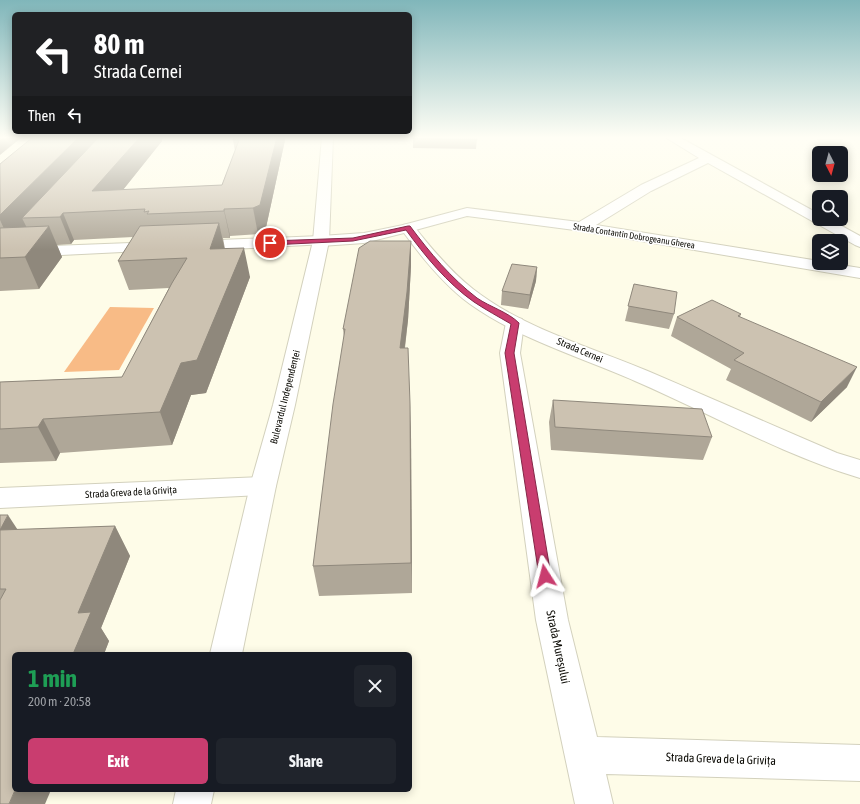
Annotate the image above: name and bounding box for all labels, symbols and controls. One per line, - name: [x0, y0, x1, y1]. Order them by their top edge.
- icon: left: [28, 28, 80, 80]
- text: 80 m: [94, 28, 144, 60]
- text: Strada Cernei: [94, 61, 182, 82]
- icon: left: [64, 104, 86, 126]
- text: Then: [28, 107, 56, 124]
- north arrow: [812, 146, 848, 182]
- map controls: [812, 146, 848, 270]
- button: search: [812, 190, 848, 226]
- street label: Strada Contantin Dobrogeanu Gherea: [572, 221, 696, 251]
- pin: [253, 226, 287, 260]
- icon: arrive: [259, 232, 281, 254]
- button: layers: [812, 234, 848, 270]
- street label: Strada Cernei: [555, 335, 605, 365]
- street label: Bulevardul Independenței: [268, 349, 302, 445]
- street label: Strada Greva de la Grivița: [85, 484, 177, 500]
- position arrow: [524, 555, 566, 597]
- street label: Strada Mureșului: [543, 609, 573, 685]
- text: 1 min: [28, 665, 77, 692]
- button: close: [354, 665, 396, 707]
- text: 200 m · 20:58: [28, 694, 91, 709]
- button: Exit: [28, 738, 208, 784]
- button: Share: [216, 738, 396, 784]
- street label: Strada Greva de la Grivița: [666, 750, 776, 768]

